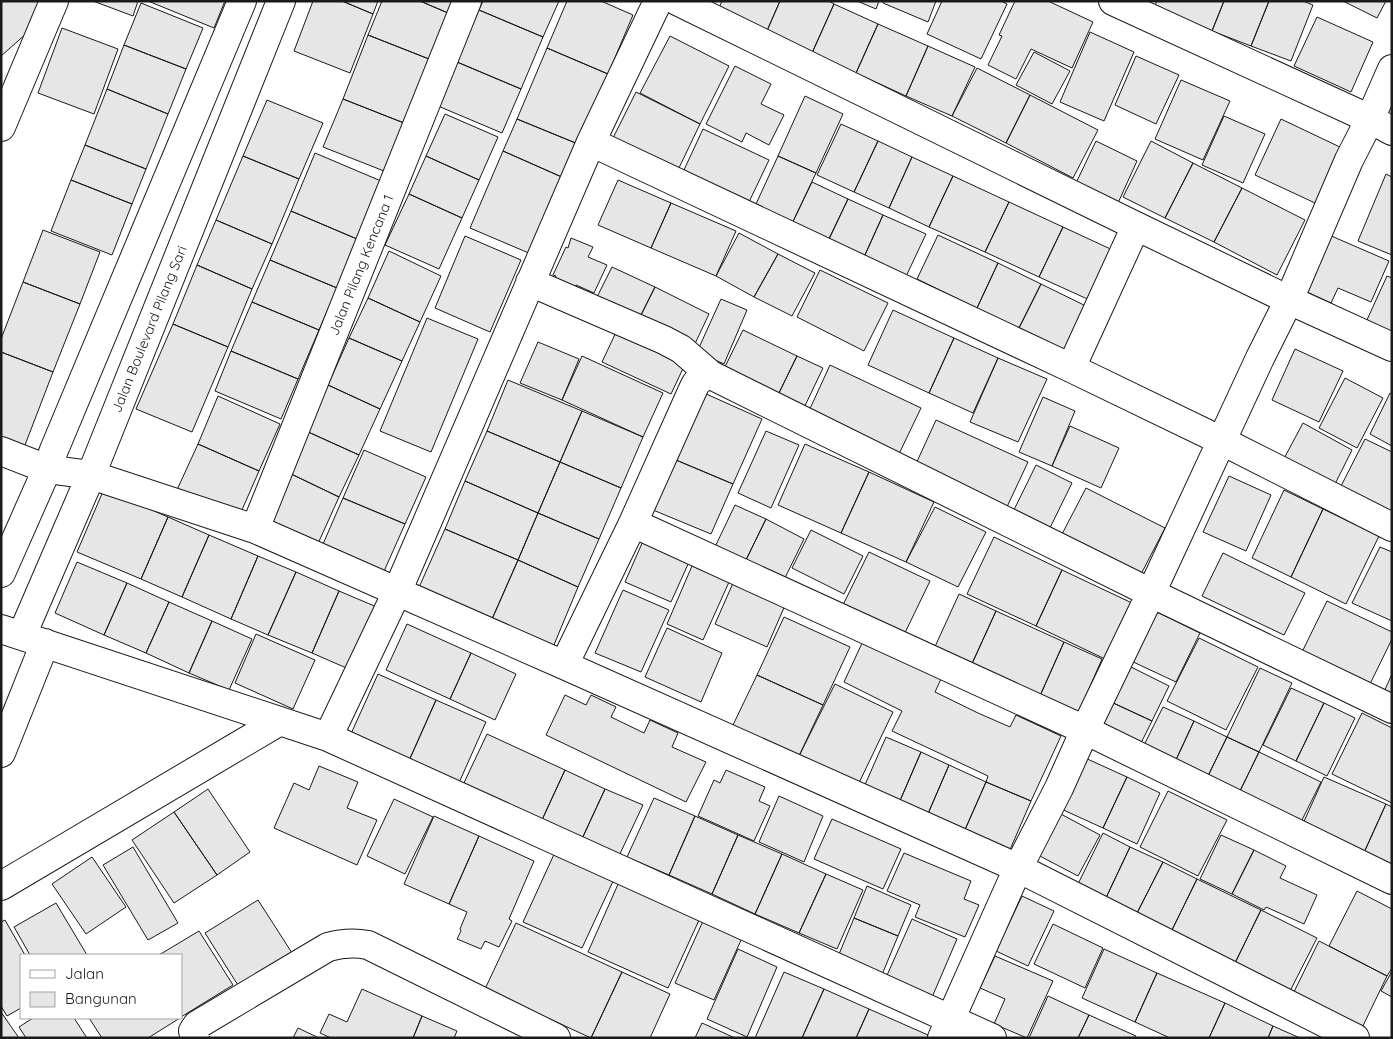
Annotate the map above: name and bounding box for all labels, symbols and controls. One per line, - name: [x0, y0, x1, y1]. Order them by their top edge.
- street label: Jalan Pilang Kencana 1: [325, 192, 397, 338]
- street label: Jalan Boulevard Pilang Sari: [107, 243, 191, 415]
- legend: [20, 954, 182, 1019]
- text: Jalan: [65, 964, 104, 983]
- text: Bangunan: [65, 989, 137, 1008]

